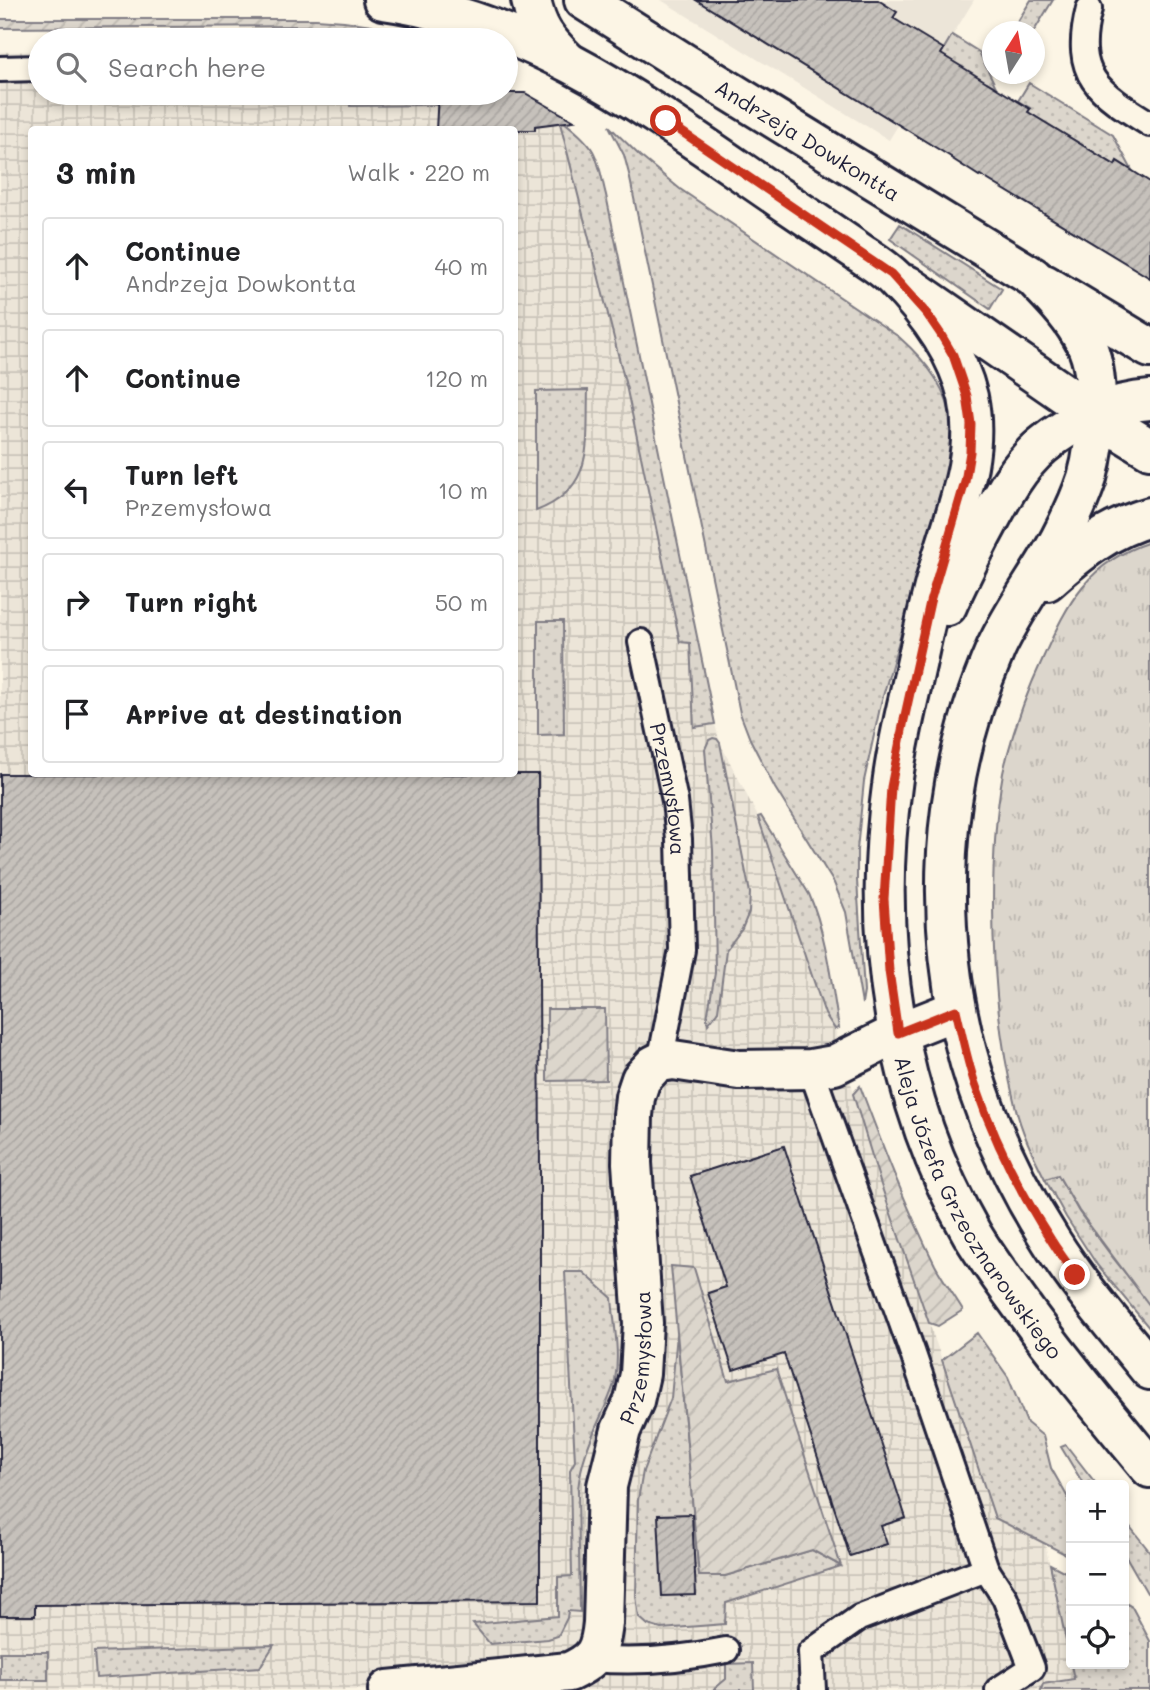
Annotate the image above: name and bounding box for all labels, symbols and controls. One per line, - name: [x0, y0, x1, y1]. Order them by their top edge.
- north arrow: [982, 21, 1045, 84]
- search box: [28, 28, 518, 105]
- icon: search: [52, 48, 90, 86]
- text: Search here: [108, 50, 266, 84]
- street label: Andrzeja Dowkontta: [711, 72, 906, 206]
- route start: [650, 105, 681, 136]
- text: 3 min: [56, 152, 136, 192]
- text: Walk · 220 m: [347, 157, 490, 187]
- text: Continue: [125, 234, 241, 268]
- icon: ahead: [58, 247, 96, 285]
- text: 40 m: [435, 251, 488, 281]
- text: Andrzeja Dowkontta: [125, 268, 357, 298]
- icon: ahead: [58, 359, 96, 397]
- text: Continue: [125, 361, 241, 395]
- text: 120 m: [425, 363, 488, 393]
- text: Turn left: [125, 458, 238, 492]
- icon: left: [58, 471, 96, 509]
- text: 10 m: [438, 475, 488, 505]
- text: Przemysłowa: [125, 492, 272, 522]
- icon: right: [58, 583, 96, 621]
- text: Turn right: [125, 585, 258, 619]
- text: 50 m: [435, 587, 488, 617]
- icon: arrive: [58, 695, 96, 733]
- text: Arrive at destination: [125, 697, 402, 731]
- street label: Przemysłowa: [645, 720, 693, 856]
- street label: Aleja Józefa Grzecznarowskiego: [890, 1053, 1069, 1364]
- route end: [1059, 1259, 1090, 1290]
- street label: Przemysłowa: [612, 1290, 657, 1428]
- map controls: [1066, 1480, 1129, 1669]
- button: +: [1066, 1480, 1129, 1543]
- button: −: [1066, 1543, 1129, 1606]
- button: locate: [1066, 1606, 1129, 1669]

